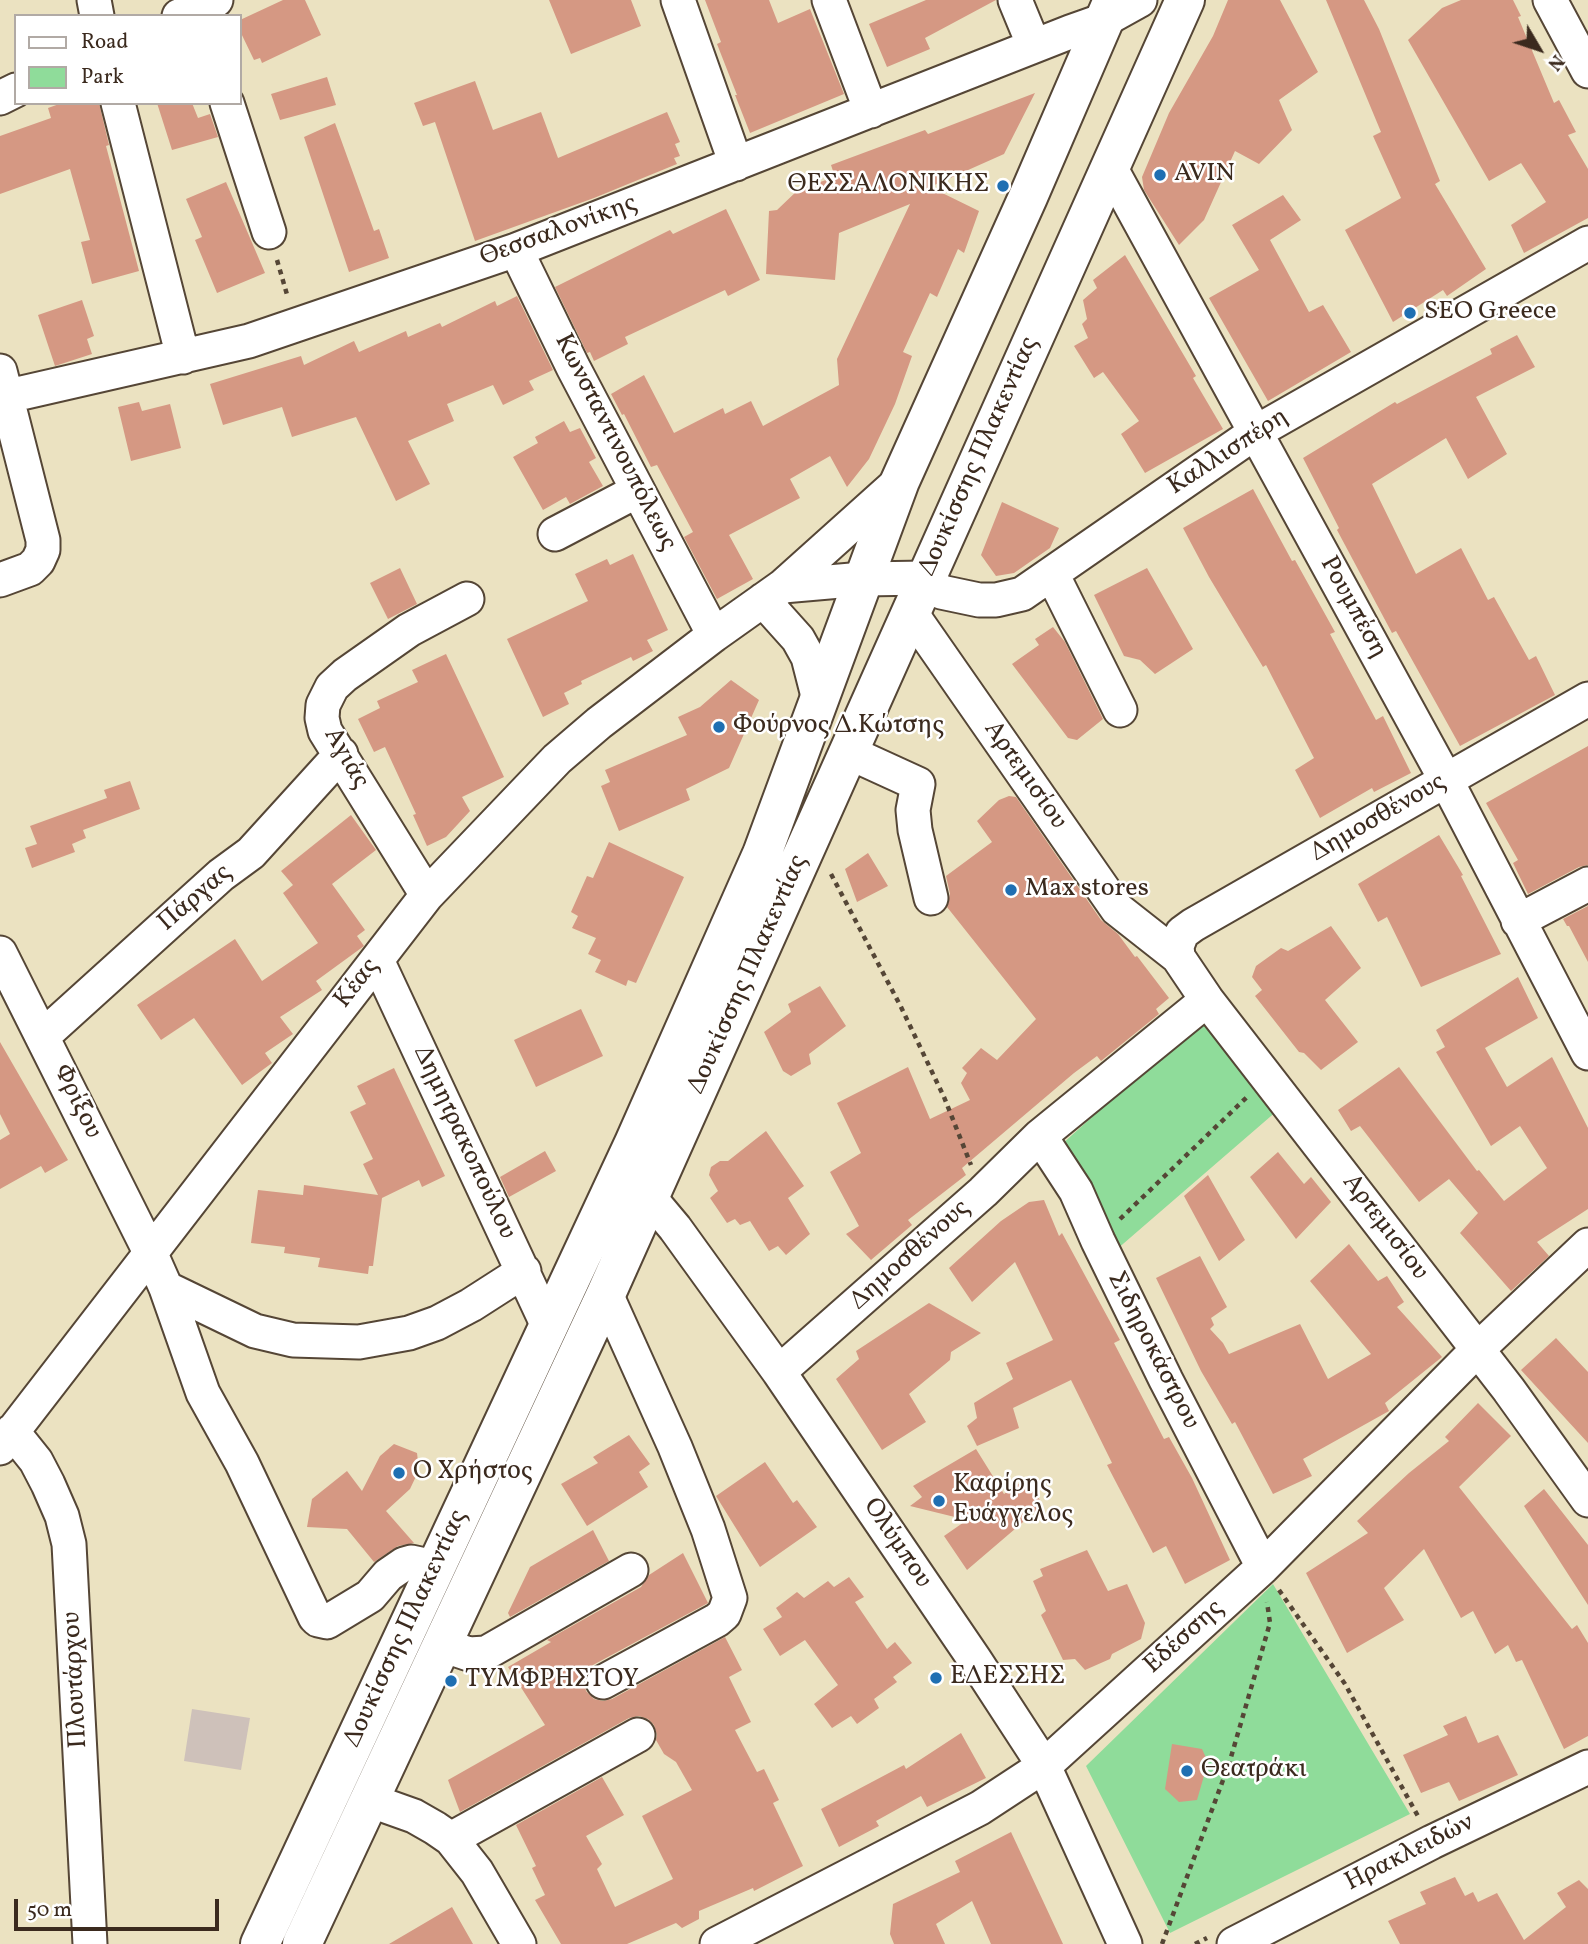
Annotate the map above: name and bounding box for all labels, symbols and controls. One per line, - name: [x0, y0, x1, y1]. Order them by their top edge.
- legend: [14, 14, 242, 105]
- north arrow: [1504, 14, 1574, 84]
- text: Road: [81, 28, 128, 57]
- text: N: [1541, 49, 1570, 76]
- text: Park: [81, 63, 124, 92]
- place label: AVIN: [1174, 159, 1235, 191]
- marker: AVIN: [1152, 167, 1168, 183]
- place label: ΘΕΣΣΑΛΟΝΙΚΗΣ: [788, 170, 989, 202]
- marker: ΘΕΣΣΑΛΟΝΙΚΗΣ: [995, 178, 1011, 194]
- street label: Θεσσαλονίκης: [476, 189, 642, 275]
- place label: SEO Greece: [1424, 297, 1557, 329]
- marker: SEO Greece: [1402, 305, 1418, 321]
- street label: Κωνσταντινουπόλεως: [546, 329, 682, 557]
- street label: Δουκίσσης Πλακεντίας: [913, 333, 1047, 581]
- street label: Καλλισπέρη: [1163, 403, 1295, 503]
- street label: Ρουμπέση: [1311, 552, 1393, 664]
- place label: Φούρνος Δ.Κώτσης: [733, 711, 944, 743]
- street label: Αρτεμισίου: [975, 716, 1073, 836]
- marker: Φούρνος Δ.Κώτσης: [711, 719, 727, 735]
- street label: Αγιάς: [315, 723, 375, 795]
- street label: Δημοσθένους: [1306, 768, 1452, 870]
- street label: Δουκίσσης Πλακεντίας: [682, 851, 816, 1099]
- street label: Πάργας: [153, 858, 239, 940]
- place label: Max stores: [1025, 874, 1149, 906]
- marker: Max stores: [1003, 882, 1019, 898]
- street label: Κέας: [329, 953, 387, 1015]
- street label: Δημητρακοπούλου: [405, 1041, 521, 1245]
- street label: Φρίξου: [45, 1060, 107, 1144]
- street label: Αρτεμισίου: [1334, 1169, 1434, 1287]
- street label: Δημοσθένους: [845, 1194, 977, 1318]
- street label: Σιδηροκάστρου: [1099, 1267, 1205, 1435]
- place label: Ο Χρήστος: [413, 1457, 533, 1489]
- marker: Ο Χρήστος: [391, 1465, 407, 1481]
- place label: Καφίρης Ευάγγελος: [953, 1470, 1073, 1532]
- street label: Ολύμπου: [855, 1493, 937, 1595]
- marker: Καφίρης Ευάγγελος: [931, 1493, 947, 1509]
- street label: Δουκίσσης Πλακεντίας: [338, 1505, 476, 1753]
- street label: Εδέσσης: [1139, 1594, 1231, 1682]
- street label: Πλουτάρχου: [58, 1611, 96, 1749]
- place label: ΕΔΕΣΣΗΣ: [950, 1662, 1065, 1694]
- place label: ΤΥΜΦΡΗΣΤΟΥ: [465, 1665, 639, 1697]
- marker: ΕΔΕΣΣΗΣ: [928, 1670, 944, 1686]
- marker: ΤΥΜΦΡΗΣΤΟΥ: [443, 1673, 459, 1689]
- place label: Θεατράκι: [1201, 1755, 1307, 1787]
- marker: Θεατράκι: [1179, 1763, 1195, 1779]
- street label: Ηρακλειδών: [1341, 1808, 1479, 1900]
- scale bar: [18, 1884, 222, 1928]
- text: 50 m: [27, 1896, 72, 1925]

